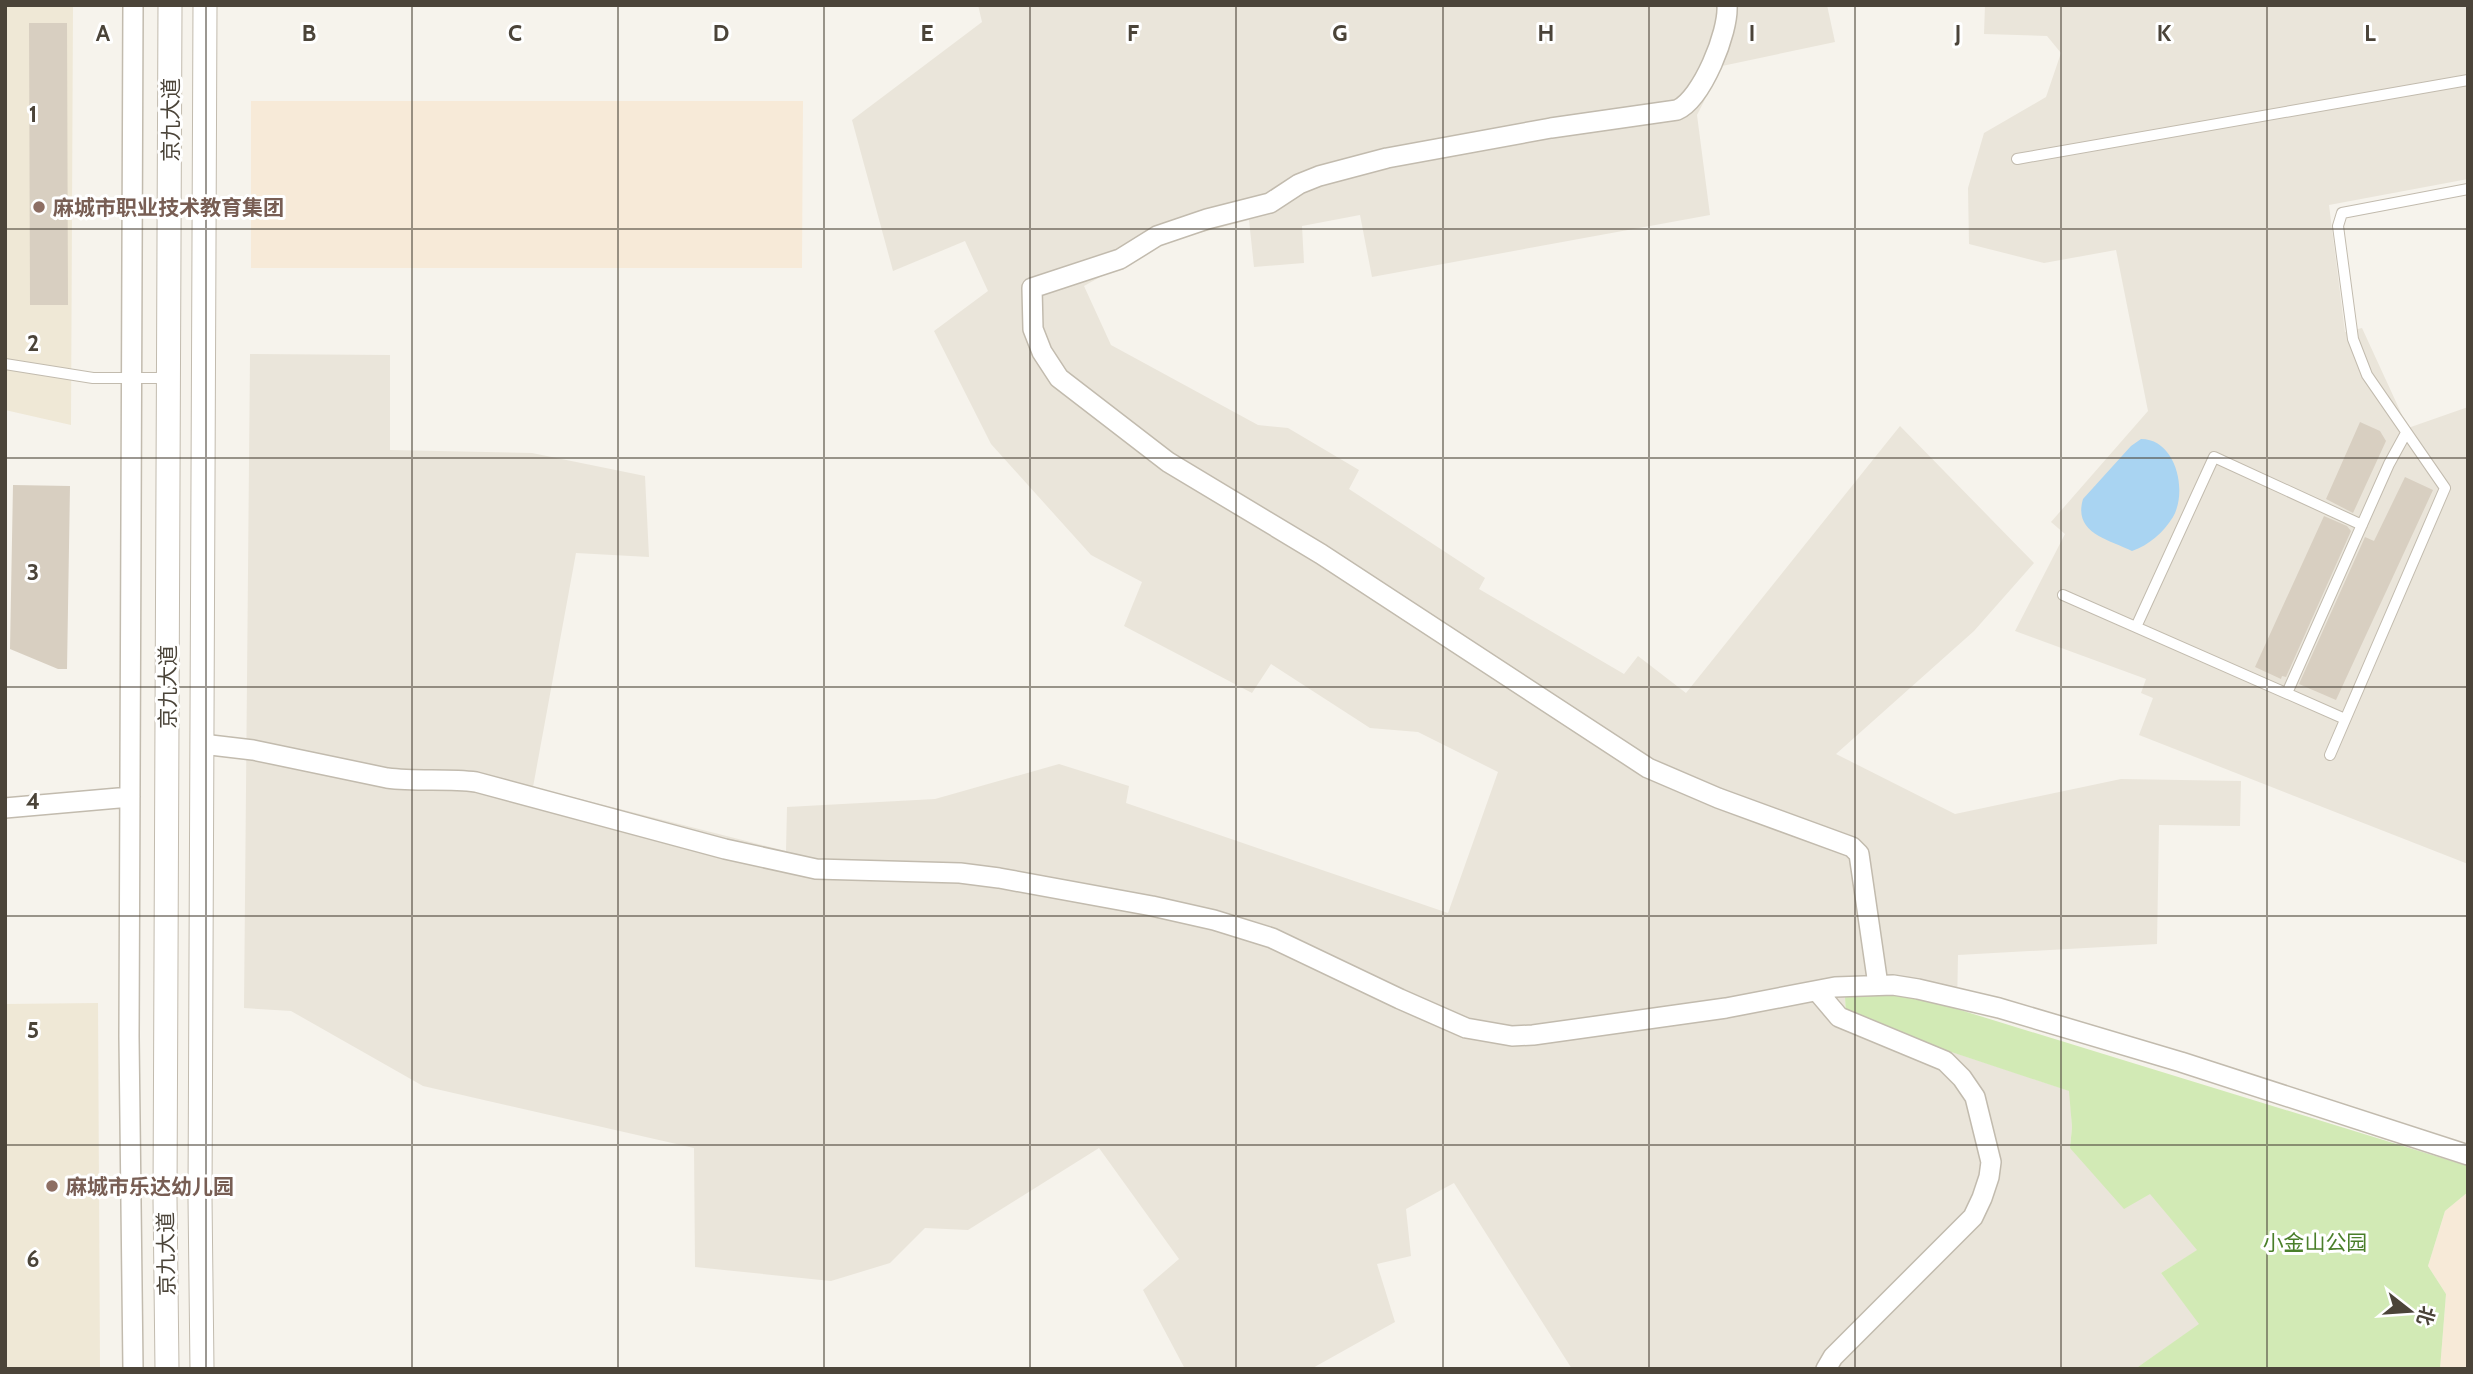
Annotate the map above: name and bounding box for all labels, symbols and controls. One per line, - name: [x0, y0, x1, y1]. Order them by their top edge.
- text: A: [96, 19, 111, 47]
- text: B: [302, 19, 316, 47]
- text: C: [508, 19, 522, 47]
- text: D: [713, 19, 729, 47]
- text: E: [920, 19, 934, 47]
- text: F: [1127, 19, 1139, 47]
- text: G: [1332, 19, 1348, 47]
- text: H: [1538, 19, 1554, 47]
- text: I: [1749, 19, 1755, 47]
- text: J: [1954, 19, 1961, 47]
- text: K: [2157, 19, 2172, 47]
- text: L: [2364, 19, 2376, 47]
- street label: 京九大道: [158, 78, 183, 162]
- text: 1: [29, 100, 37, 128]
- place label: 麻城市职业技术教育集团: [53, 195, 284, 220]
- marker: 麻城市职业技术教育集团: [31, 199, 47, 215]
- text: 2: [27, 329, 39, 357]
- text: 3: [27, 558, 39, 586]
- street label: 京九大道: [155, 645, 180, 729]
- text: 4: [26, 787, 40, 815]
- text: 5: [27, 1016, 39, 1044]
- place label: 麻城市乐达幼儿园: [66, 1174, 234, 1199]
- marker: 麻城市乐达幼儿园: [44, 1178, 60, 1194]
- street label: 京九大道: [153, 1212, 179, 1296]
- park label: 小金山公园: [2263, 1230, 2368, 1255]
- text: 6: [27, 1245, 39, 1273]
- north arrow: [2375, 1276, 2445, 1346]
- text: 北: [2412, 1303, 2440, 1328]

